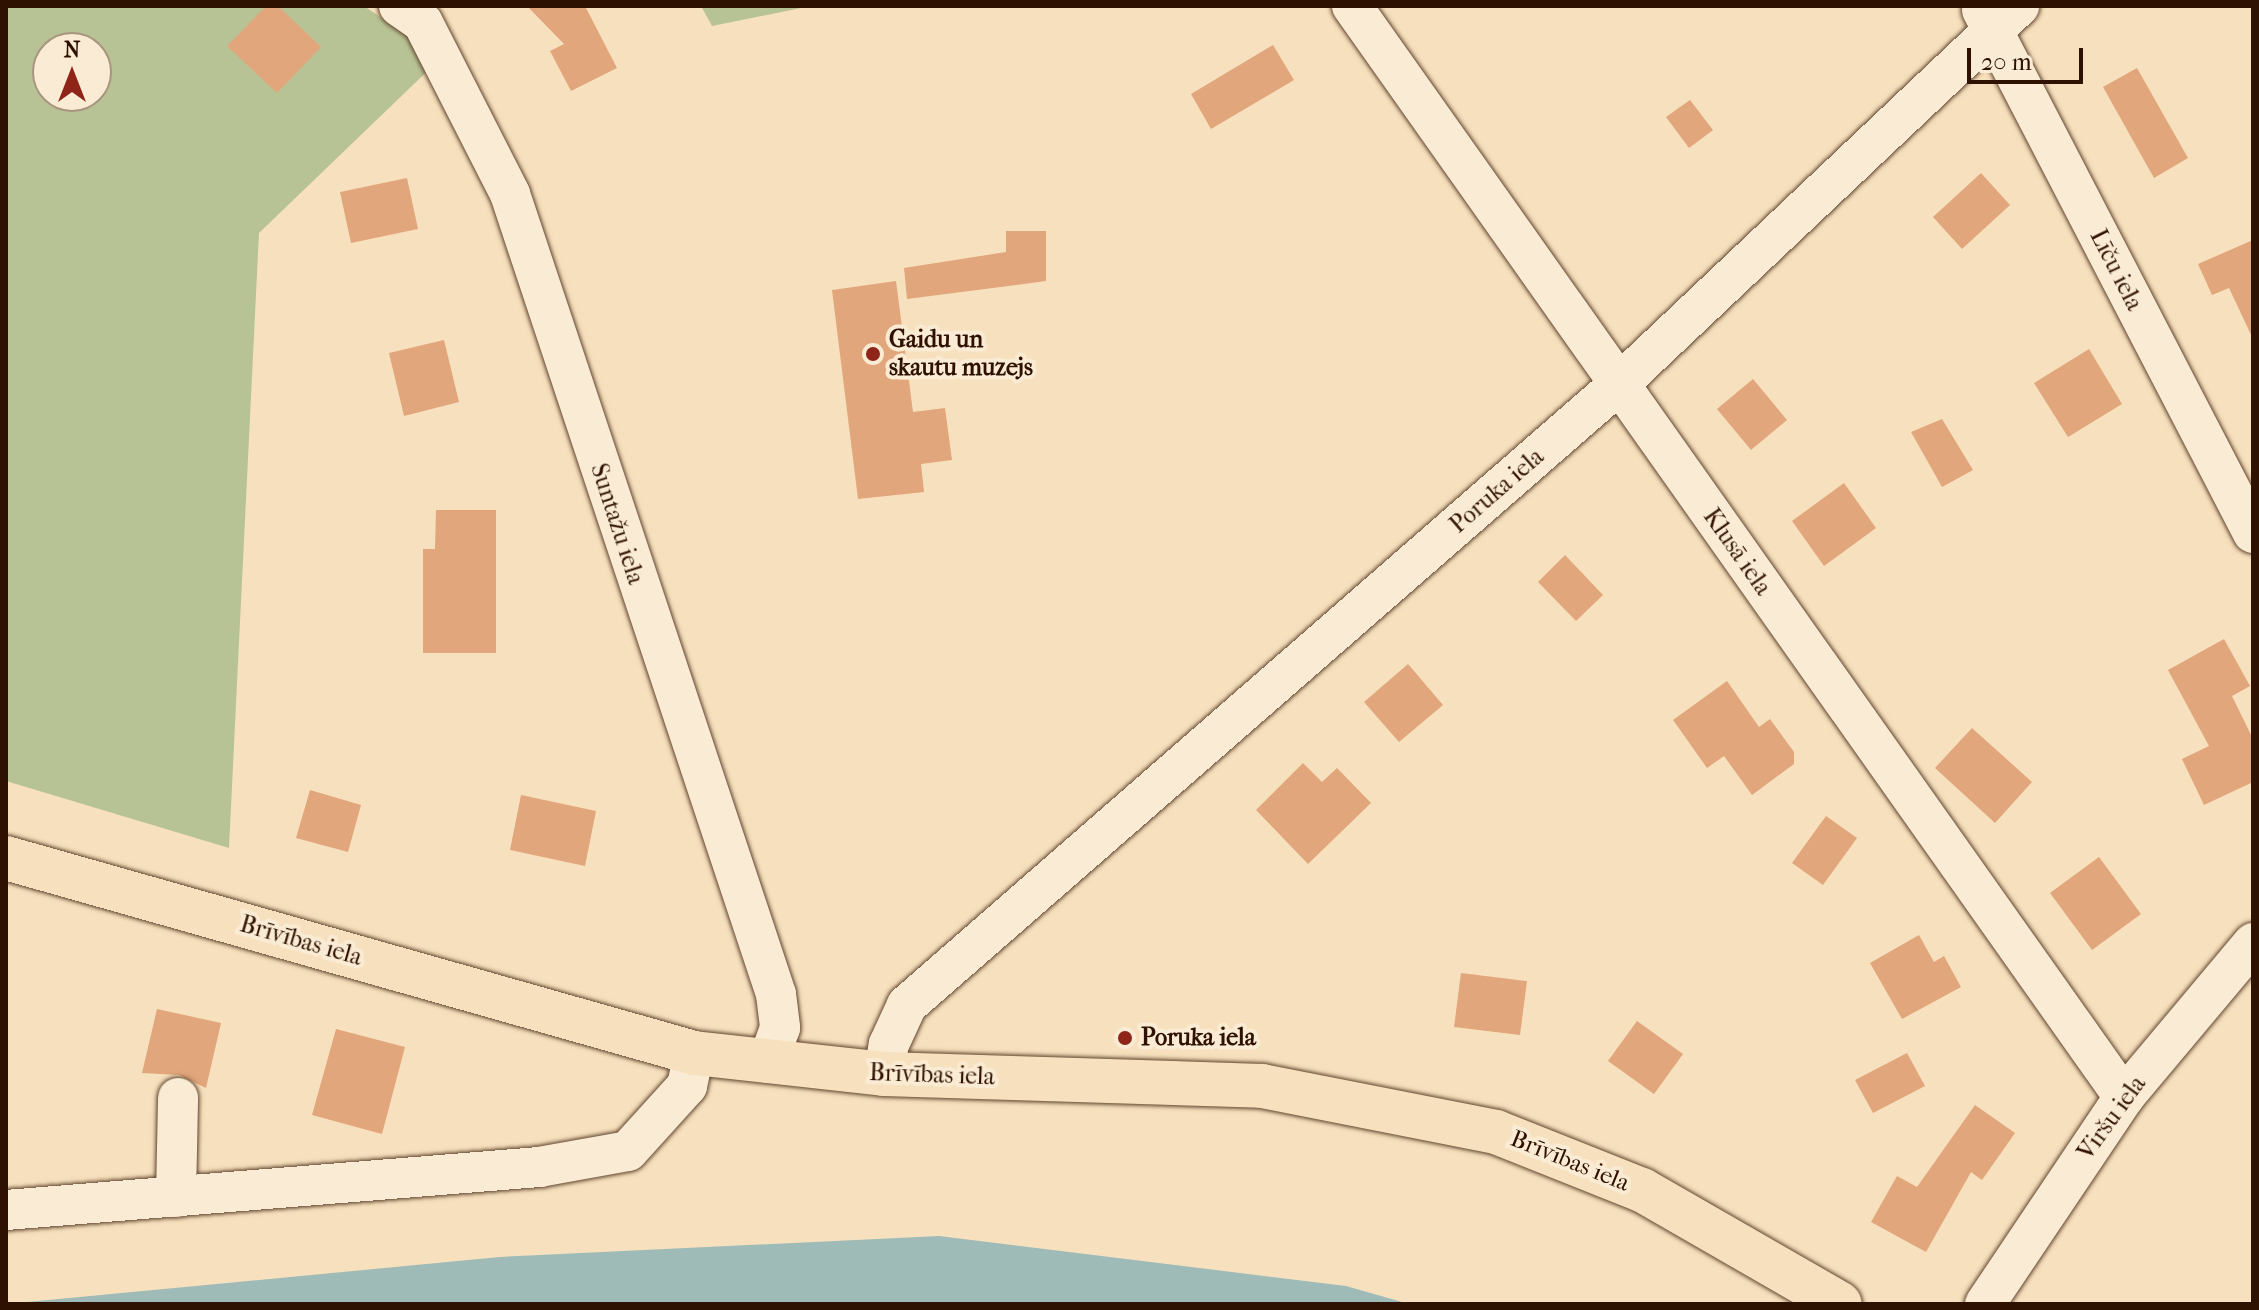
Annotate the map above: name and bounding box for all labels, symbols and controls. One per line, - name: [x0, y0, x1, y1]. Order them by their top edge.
- north arrow: [32, 32, 112, 112]
- scale bar: [1971, 32, 2087, 82]
- text: N: [64, 37, 80, 63]
- text: 20 m: [1981, 48, 2032, 76]
- street label: Līču iela: [2083, 225, 2149, 315]
- place label: Gaidu un skautu muzejs: [889, 326, 1033, 382]
- marker: Gaidu un skautu muzejs: [864, 345, 882, 363]
- street label: Poruka iela: [1444, 442, 1550, 540]
- street label: Suntažu iela: [584, 460, 650, 588]
- street label: Klusā iela: [1697, 503, 1777, 601]
- street label: Brīvības iela: [237, 910, 365, 972]
- place label: Poruka iela: [1141, 1024, 1256, 1052]
- marker: Poruka iela: [1116, 1029, 1134, 1047]
- street label: Brīvības iela: [869, 1058, 995, 1092]
- street label: Viršu iela: [2072, 1070, 2152, 1166]
- street label: Brīvības iela: [1506, 1124, 1634, 1198]

